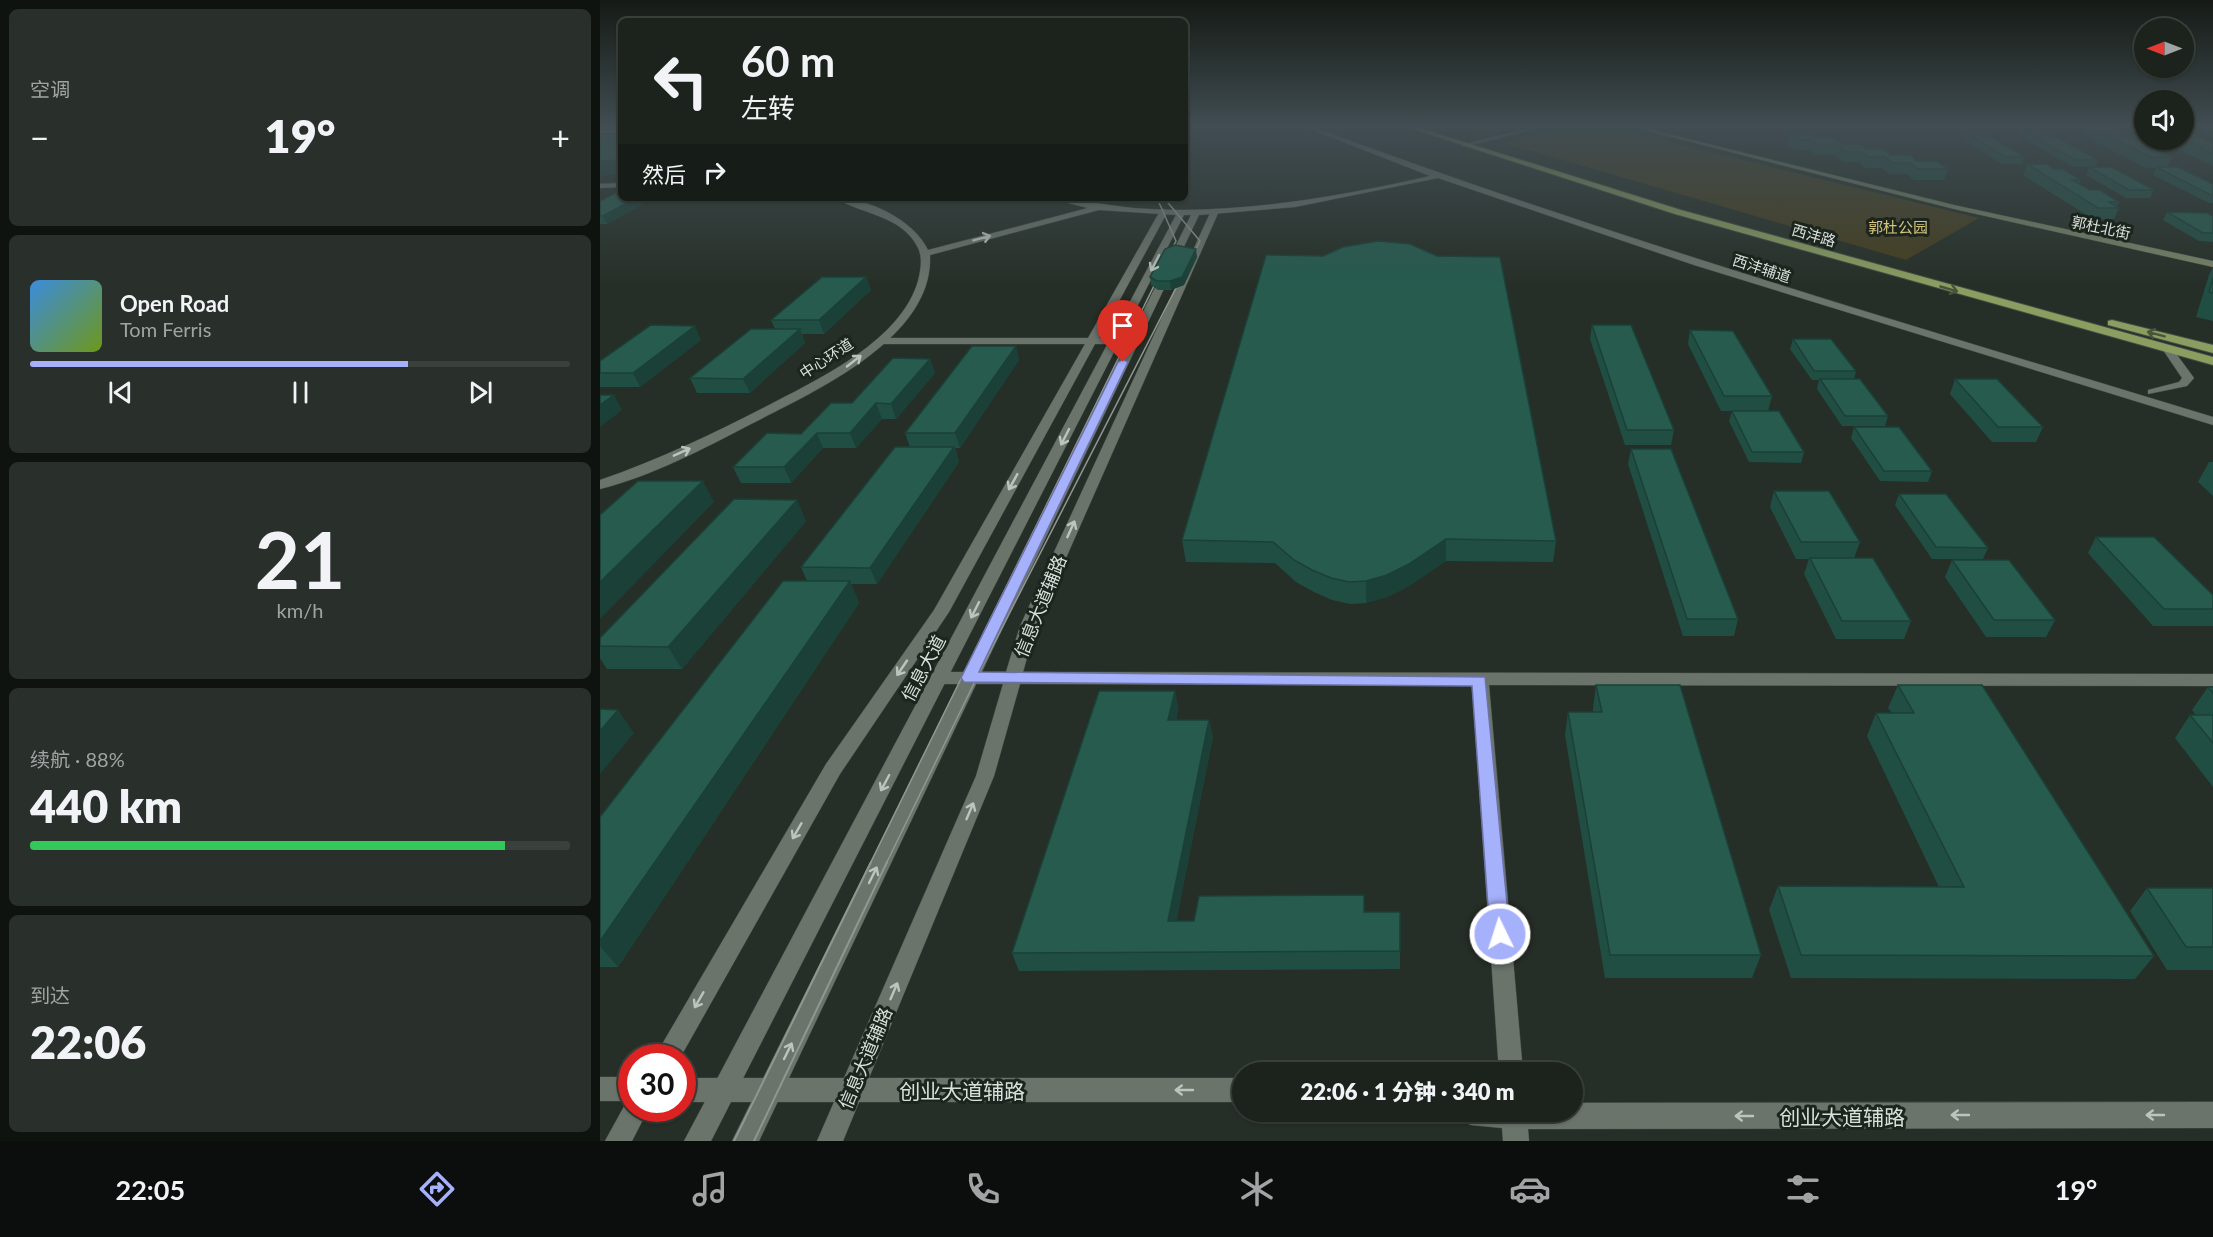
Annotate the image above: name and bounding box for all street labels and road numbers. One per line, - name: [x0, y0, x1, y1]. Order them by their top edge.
- street label: 郭杜北街: [2070, 212, 2132, 242]
- street label: 西沣路: [1790, 220, 1838, 250]
- street label: 西沣辅道: [1731, 250, 1793, 286]
- street label: 中心环道: [796, 334, 856, 382]
- street label: 信息大道辅路: [1010, 552, 1070, 660]
- street label: 信息大道: [896, 631, 950, 705]
- street label: 信息大道辅路: [834, 1004, 896, 1112]
- street label: 创业大道辅路: [899, 1078, 1025, 1103]
- street label: 创业大道辅路: [1779, 1104, 1905, 1129]

